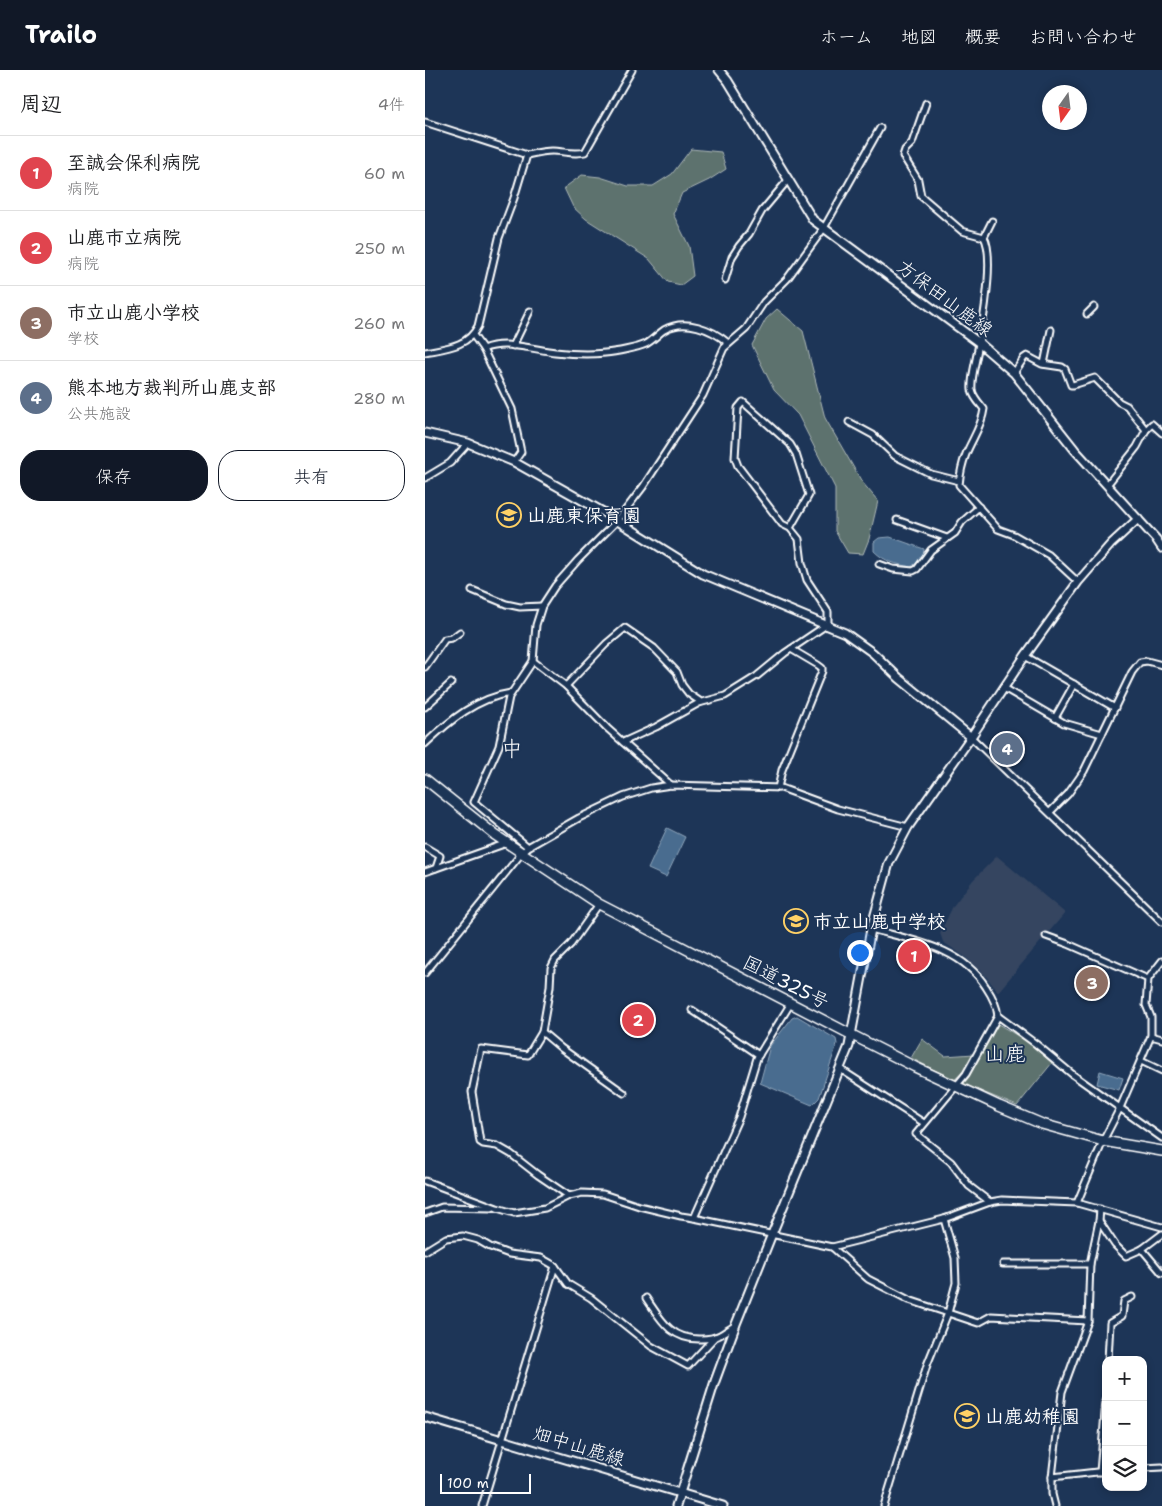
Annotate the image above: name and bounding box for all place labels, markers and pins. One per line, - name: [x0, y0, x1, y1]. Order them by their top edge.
- school or university icon: 山鹿東保育園: [496, 502, 522, 528]
- place label: 山鹿東保育園: [527, 503, 641, 528]
- pin: 4: [991, 730, 1023, 768]
- school or university icon: 市立山鹿中学校: [783, 908, 809, 934]
- place label: 市立山鹿中学校: [813, 909, 946, 934]
- pin: 1: [898, 937, 930, 975]
- pin: 3: [1076, 964, 1108, 1002]
- pin: 2: [622, 1001, 654, 1039]
- school or university icon: 山鹿幼稚園: [954, 1403, 980, 1429]
- place label: 山鹿幼稚園: [985, 1404, 1080, 1429]

